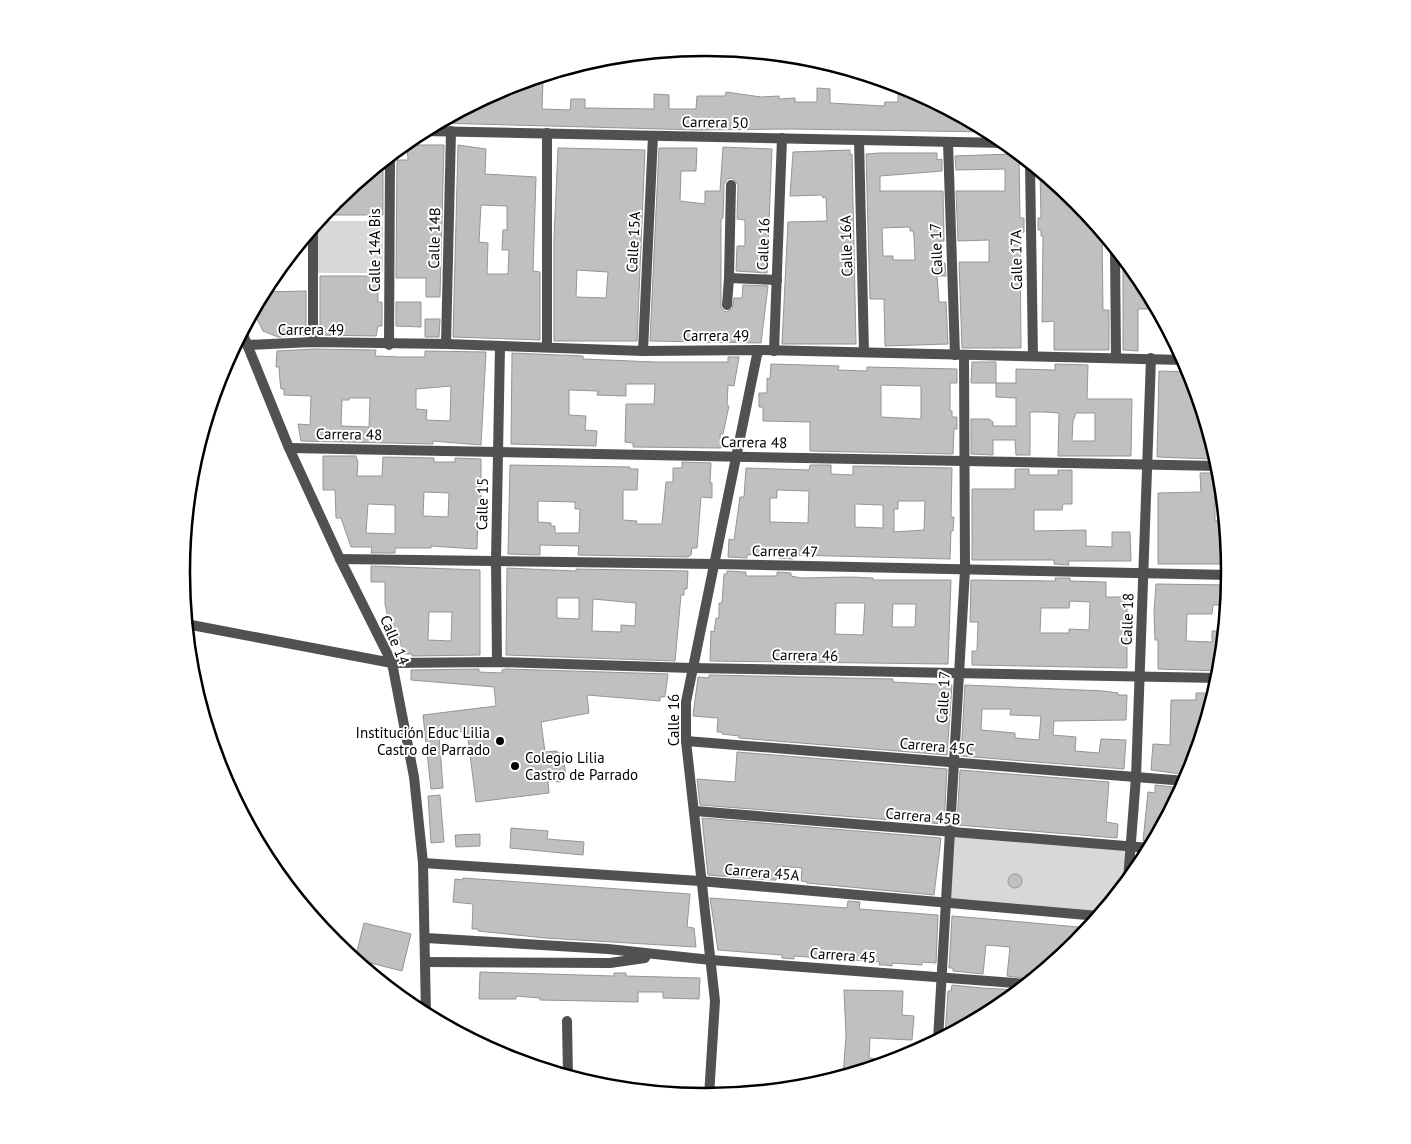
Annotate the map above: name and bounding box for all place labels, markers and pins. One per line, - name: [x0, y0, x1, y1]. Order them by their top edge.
- place label: Institución Educ Lilia Castro de Parrado: [356, 723, 490, 759]
- marker: Institución Educ Lilia Castro de Parrado: [494, 735, 506, 747]
- place label: Colegio Lilia Castro de Parrado: [525, 748, 638, 784]
- marker: Colegio Lilia Castro de Parrado: [509, 760, 521, 772]

